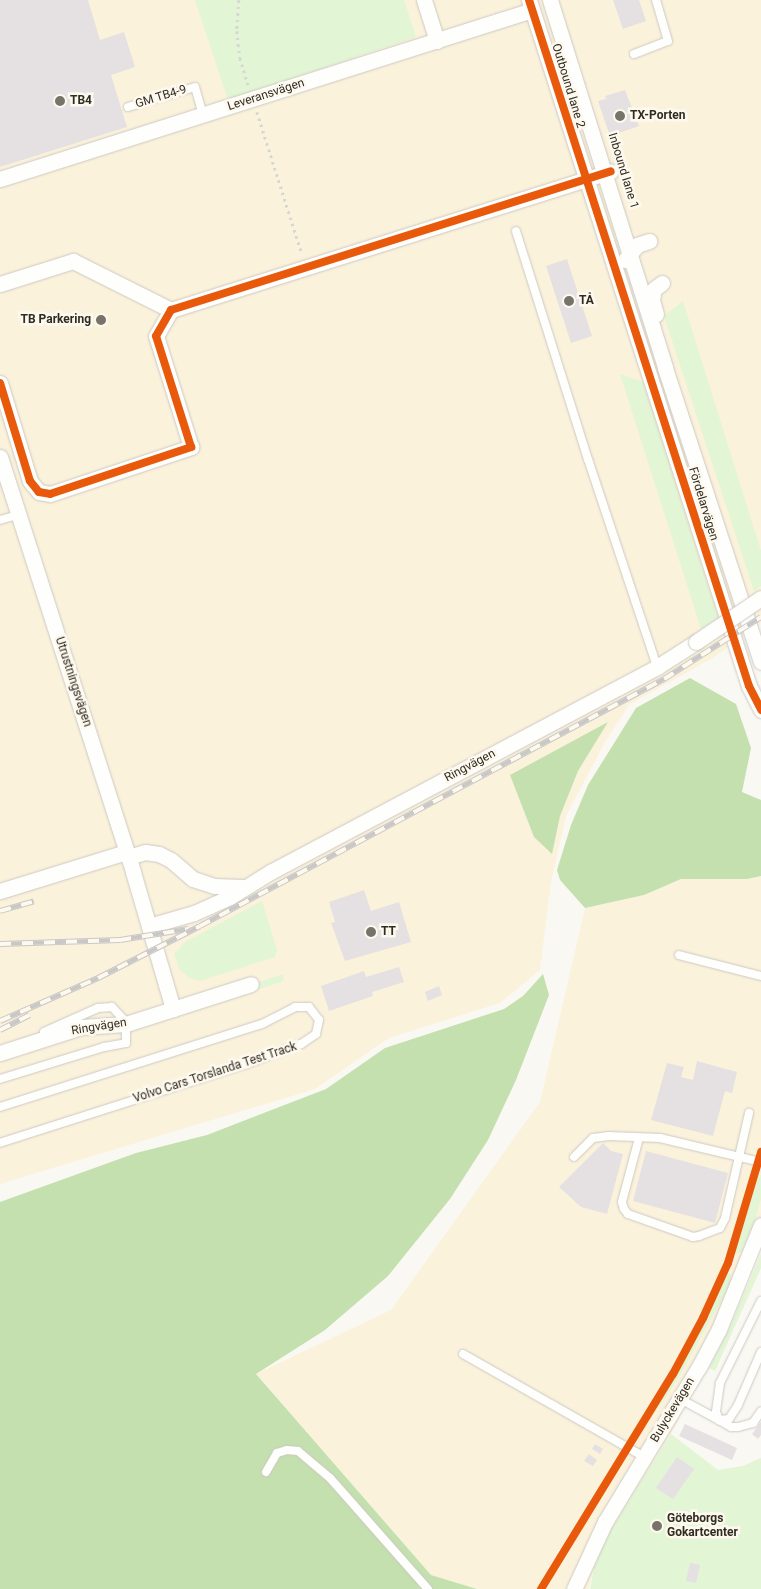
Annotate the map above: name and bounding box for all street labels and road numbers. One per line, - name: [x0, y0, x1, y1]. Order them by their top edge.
- street label: Outbound lane 2: [548, 42, 588, 130]
- street label: Leveransvägen: [226, 76, 306, 114]
- street label: GM TB4-9: [134, 82, 188, 112]
- street label: Inbound lane 1: [605, 131, 641, 211]
- street label: Fördelarvägen: [685, 466, 721, 542]
- street label: Utrustningsvägen: [52, 635, 94, 729]
- street label: Ringvägen: [442, 747, 498, 785]
- street label: Ringvägen: [70, 1016, 128, 1038]
- street label: Volvo Cars Torslanda Test Track: [131, 1040, 299, 1106]
- street label: Bulyckevägen: [648, 1375, 698, 1445]

